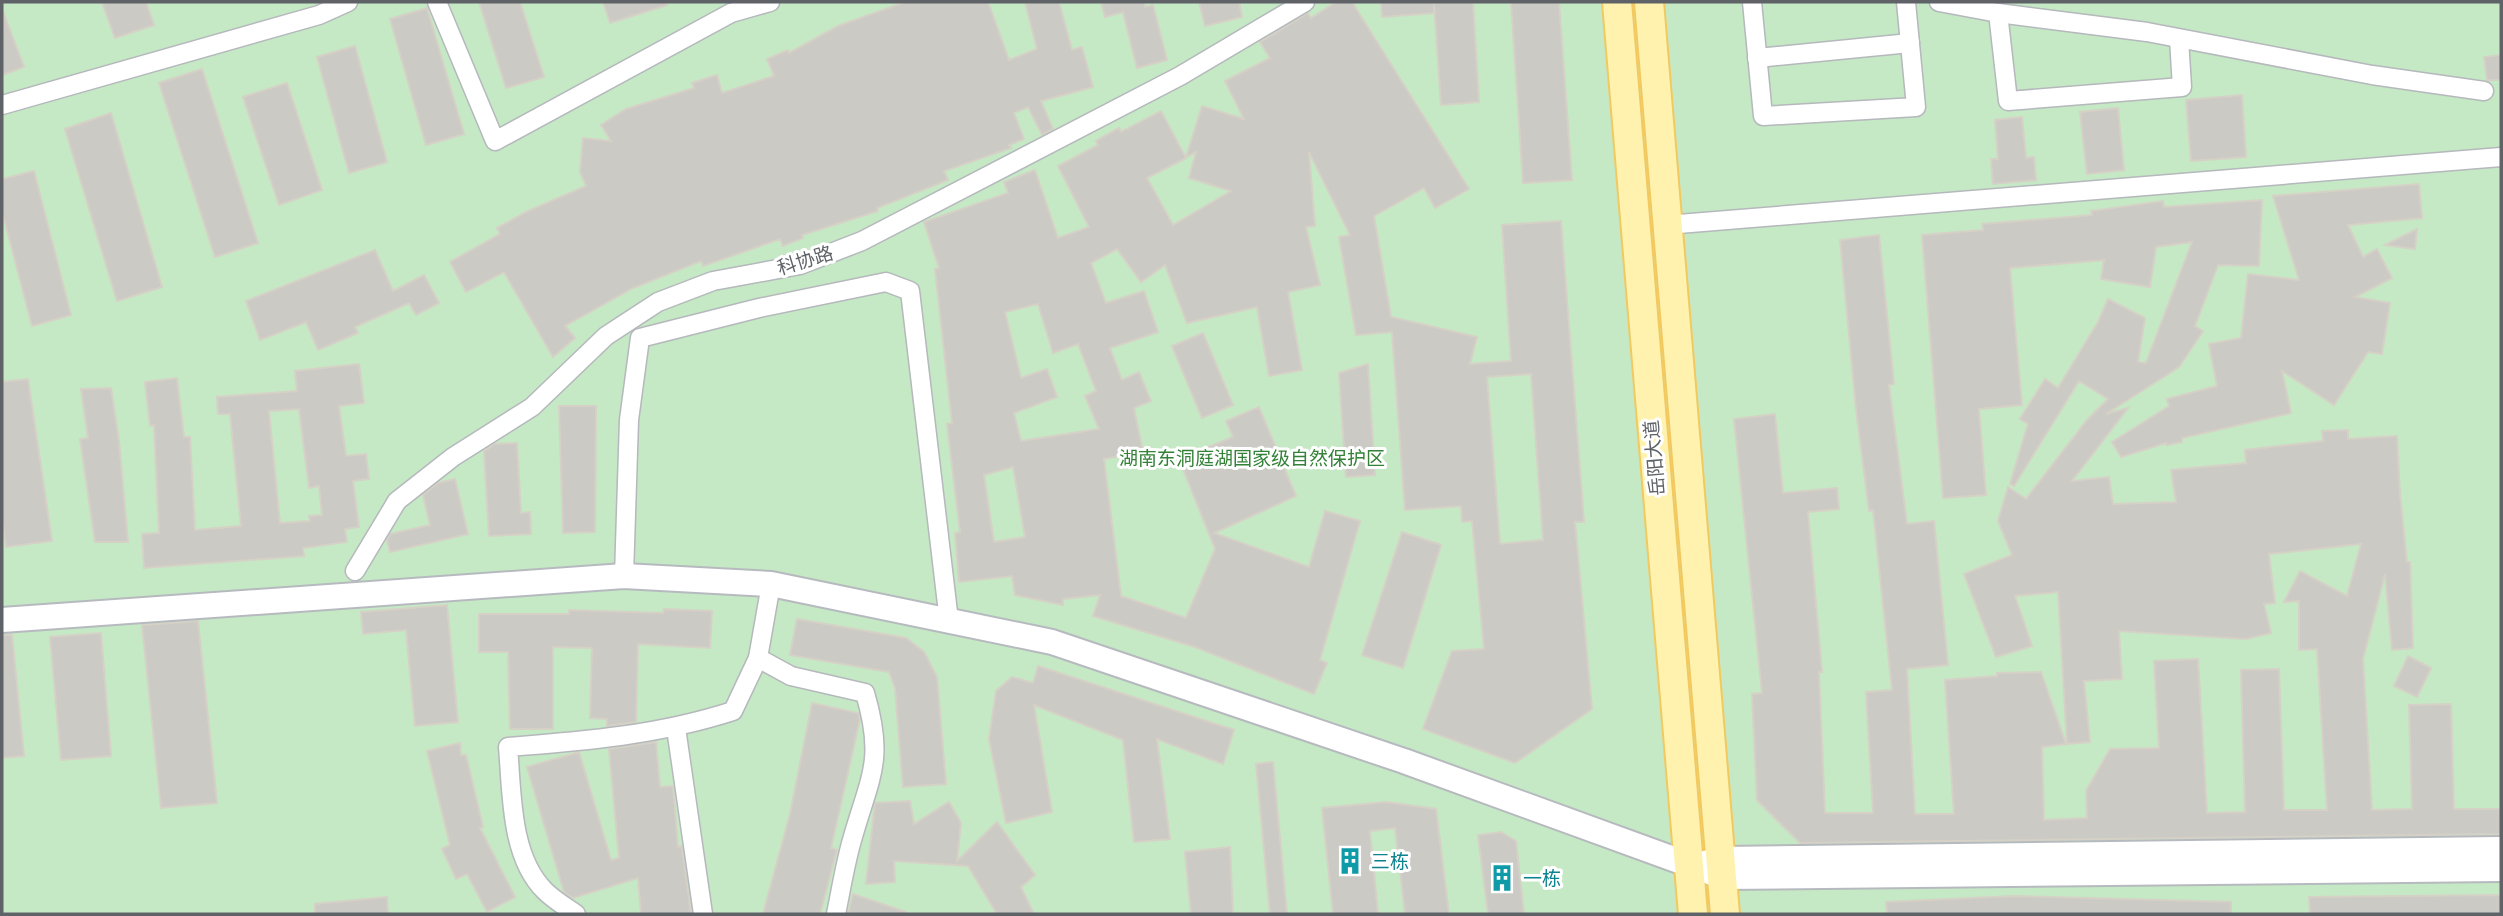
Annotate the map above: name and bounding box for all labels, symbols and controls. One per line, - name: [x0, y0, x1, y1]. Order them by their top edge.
- street label: 科协路: [775, 241, 836, 280]
- street label: 岳阳大道: [1640, 419, 1669, 497]
- park label: 湖南东洞庭湖国家级自然保护区: [1119, 447, 1385, 470]
- building icon: 三栋: [1335, 846, 1365, 876]
- place label: 三栋: [1371, 850, 1409, 873]
- building icon: 一栋: [1487, 863, 1517, 893]
- place label: 一栋: [1523, 867, 1561, 890]

